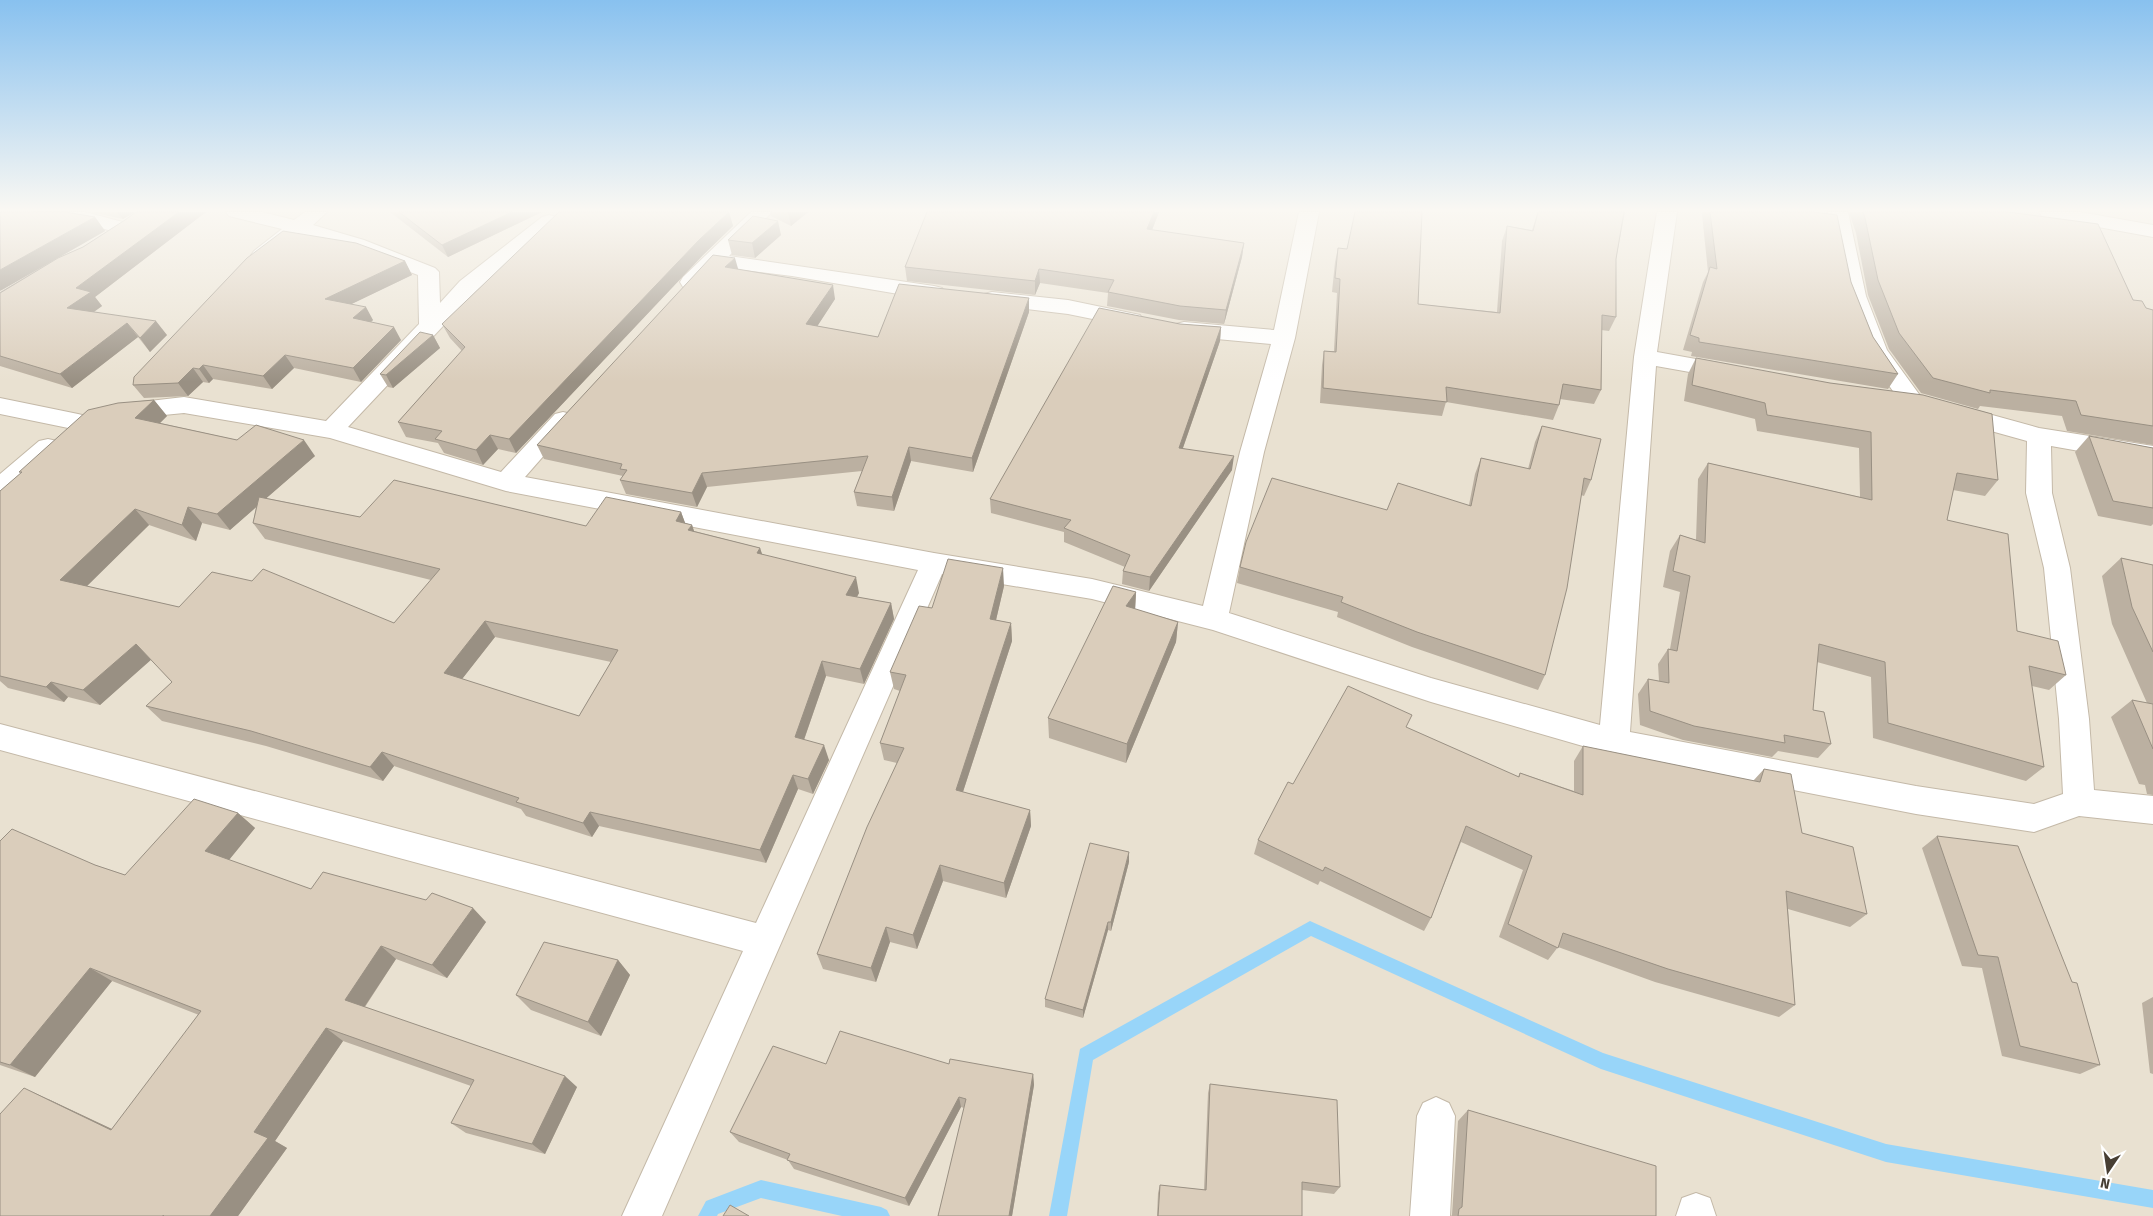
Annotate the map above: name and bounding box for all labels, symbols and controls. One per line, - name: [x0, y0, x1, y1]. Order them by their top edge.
- north arrow: [2083, 1146, 2133, 1196]
- text: N: [2099, 1174, 2112, 1193]

